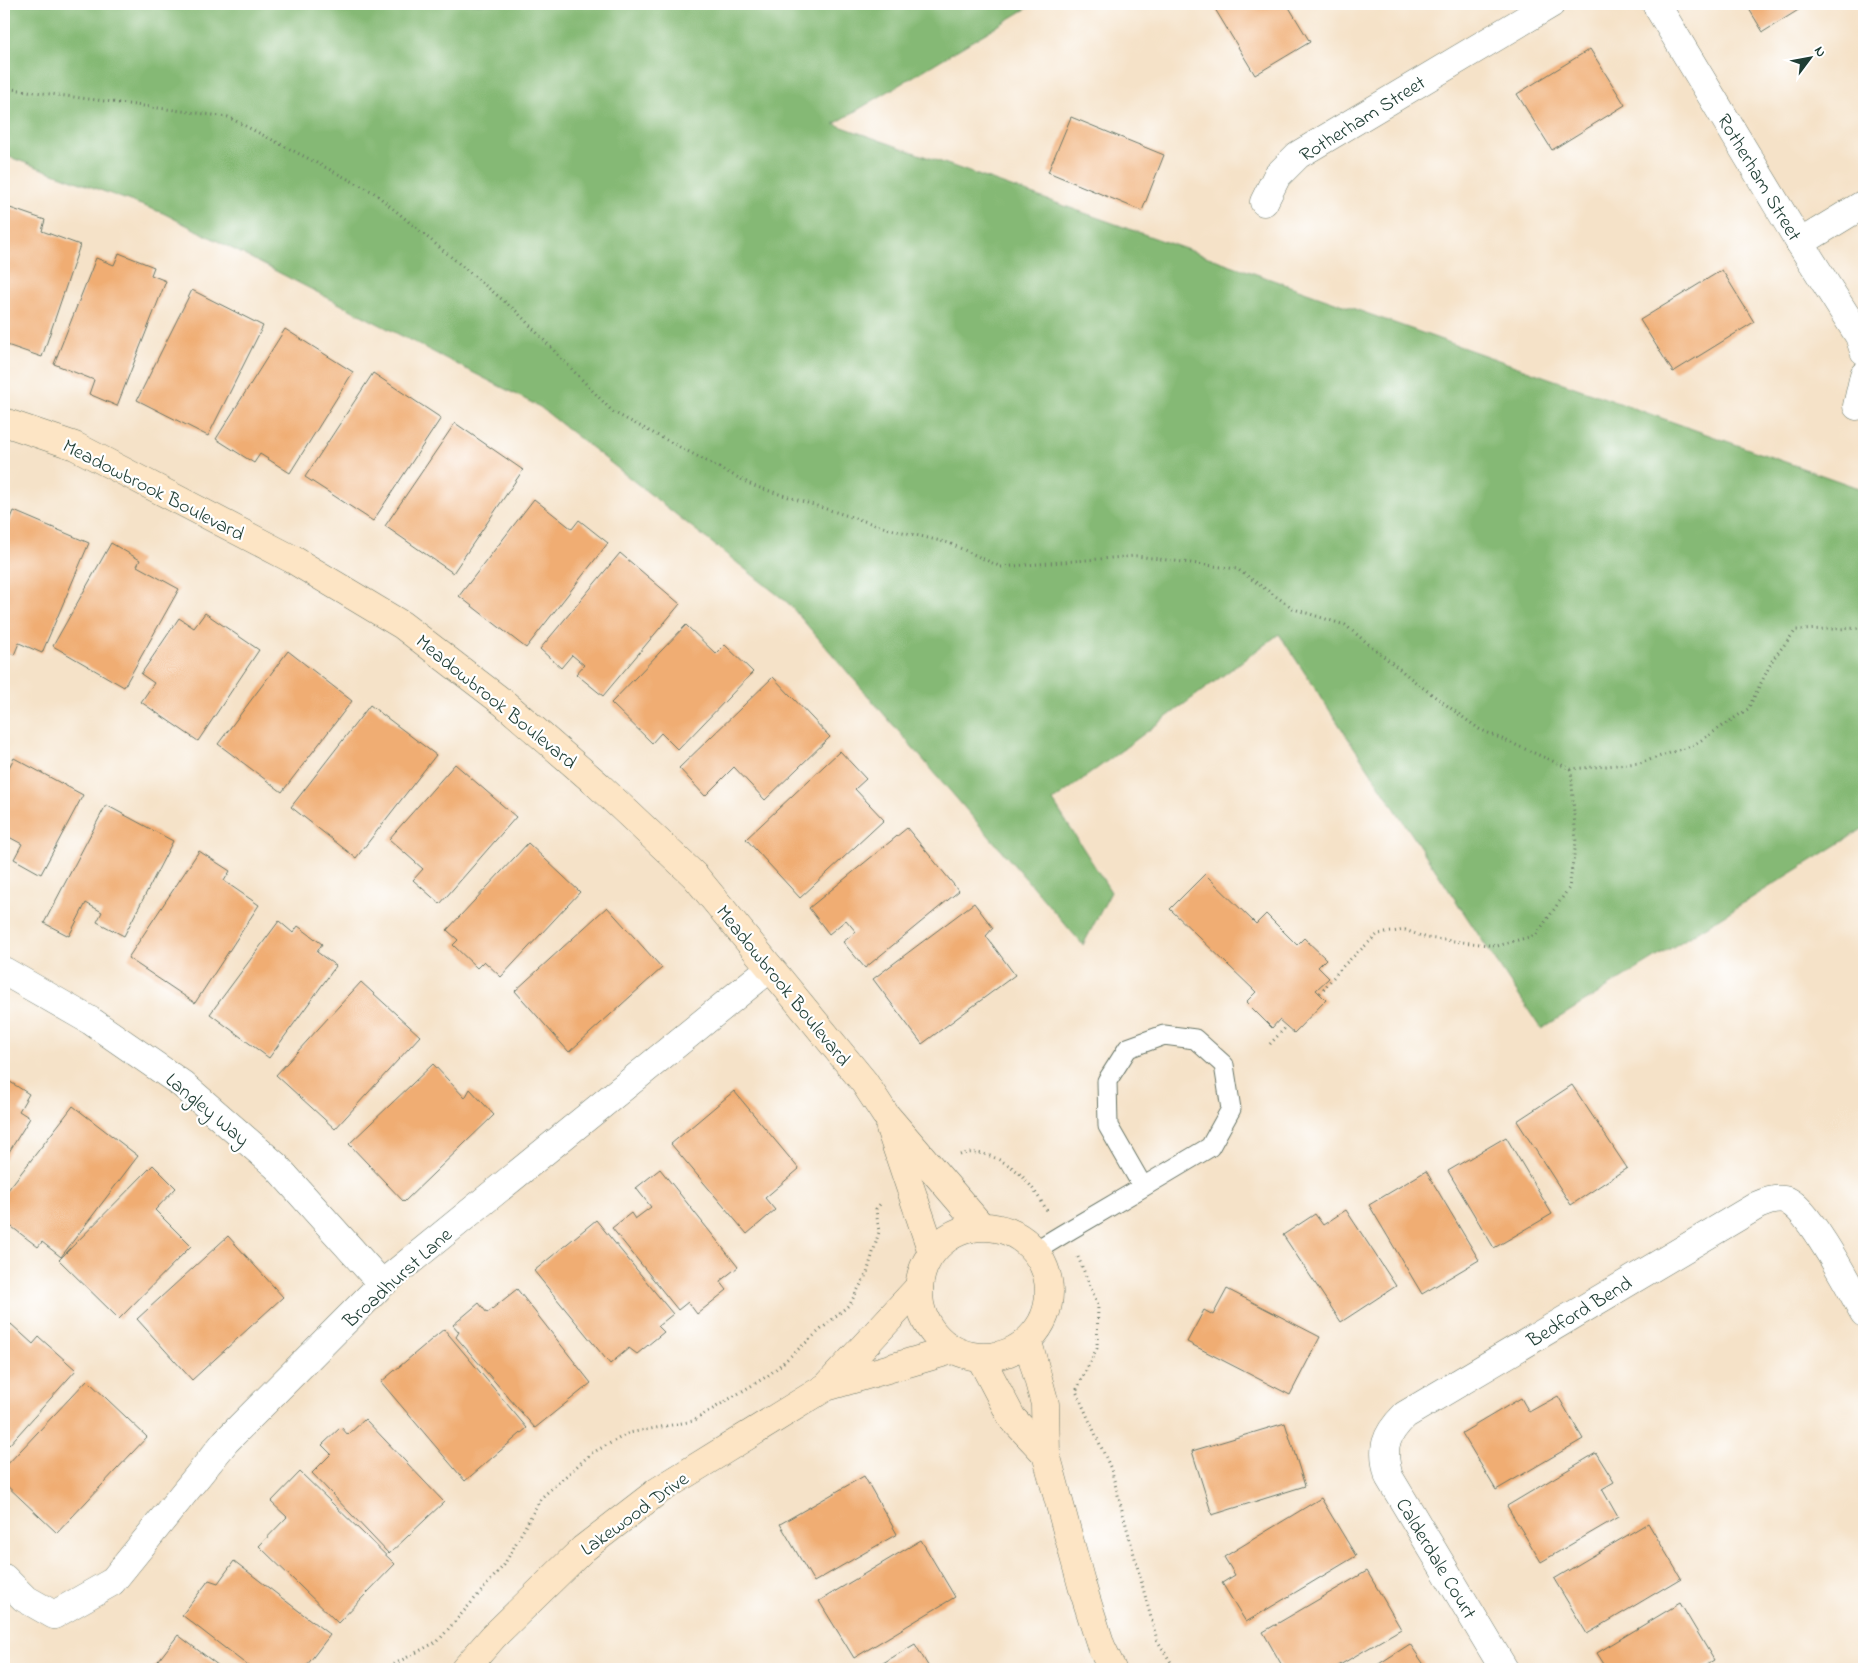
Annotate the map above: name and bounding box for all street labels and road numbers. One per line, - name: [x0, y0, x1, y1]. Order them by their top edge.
- street label: Rotherham Street: [1295, 70, 1432, 171]
- street label: Rotherham Street: [1708, 109, 1808, 248]
- street label: Meadowbrook Boulevard: [57, 433, 249, 550]
- street label: Meadowbrook Boulevard: [408, 629, 582, 777]
- street label: Meadowbrook Boulevard: [708, 900, 856, 1074]
- street label: Langley Way: [157, 1067, 255, 1156]
- street label: Broadhurst Lane: [337, 1222, 460, 1337]
- street label: Bedford Bend: [1521, 1270, 1638, 1357]
- street label: Lakewood Drive: [575, 1466, 696, 1564]
- street label: Calderdale Court: [1387, 1493, 1483, 1626]

